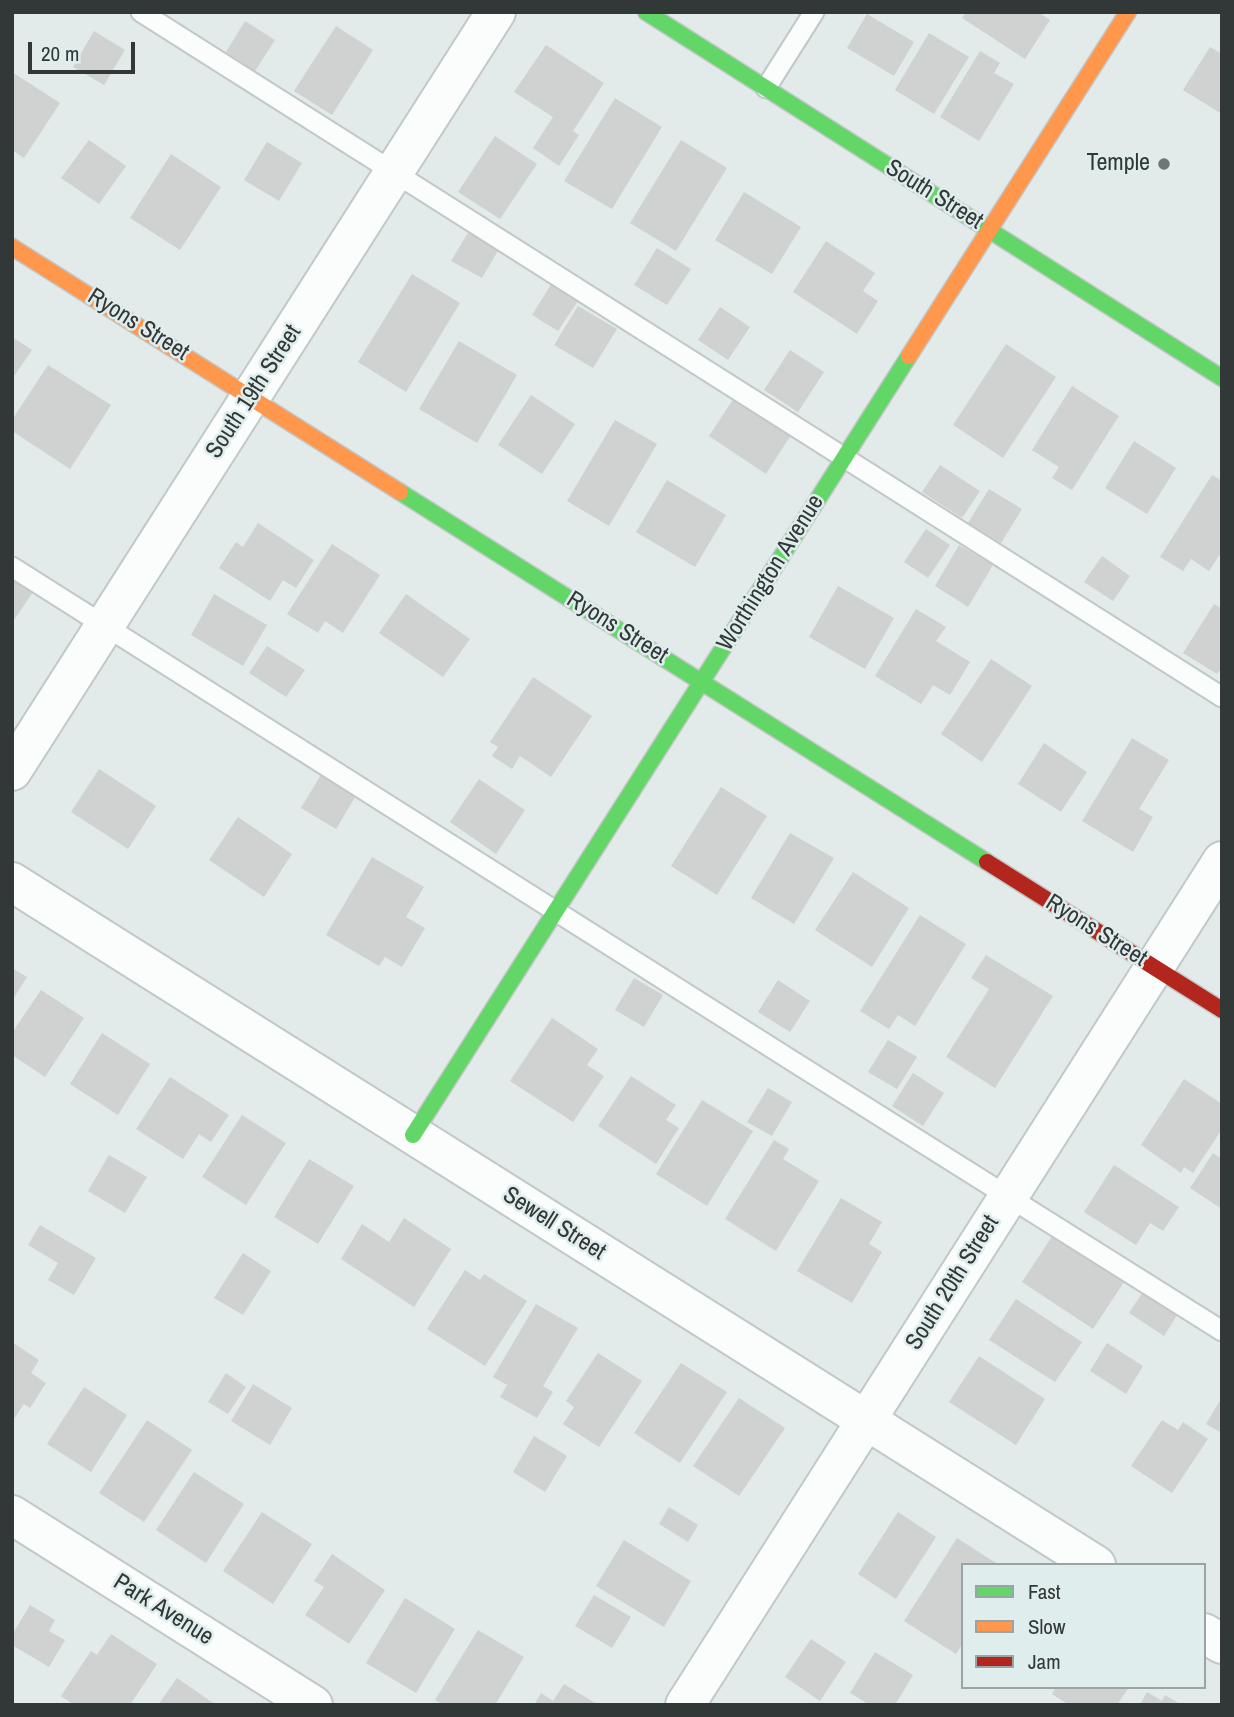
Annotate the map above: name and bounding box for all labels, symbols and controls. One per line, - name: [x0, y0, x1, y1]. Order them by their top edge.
- scale bar: [32, 28, 138, 72]
- text: 20 m: [41, 39, 79, 68]
- place label: Temple: [1087, 150, 1150, 178]
- street label: South Street: [880, 154, 988, 236]
- marker: Temple: [1156, 156, 1172, 172]
- street label: Ryons Street: [82, 283, 194, 367]
- street label: South 19th Street: [200, 320, 308, 464]
- street label: Worthington Avenue: [711, 490, 831, 656]
- street label: Ryons Street: [561, 586, 673, 670]
- street label: Ryons Street: [1040, 889, 1152, 973]
- street label: Sewell Street: [497, 1181, 611, 1267]
- street label: South 20th Street: [900, 1210, 1006, 1356]
- legend: [961, 1563, 1206, 1689]
- street label: Park Avenue: [108, 1568, 218, 1652]
- text: Fast: [1028, 1577, 1061, 1606]
- text: Slow: [1028, 1612, 1065, 1641]
- text: Jam: [1028, 1647, 1061, 1676]

